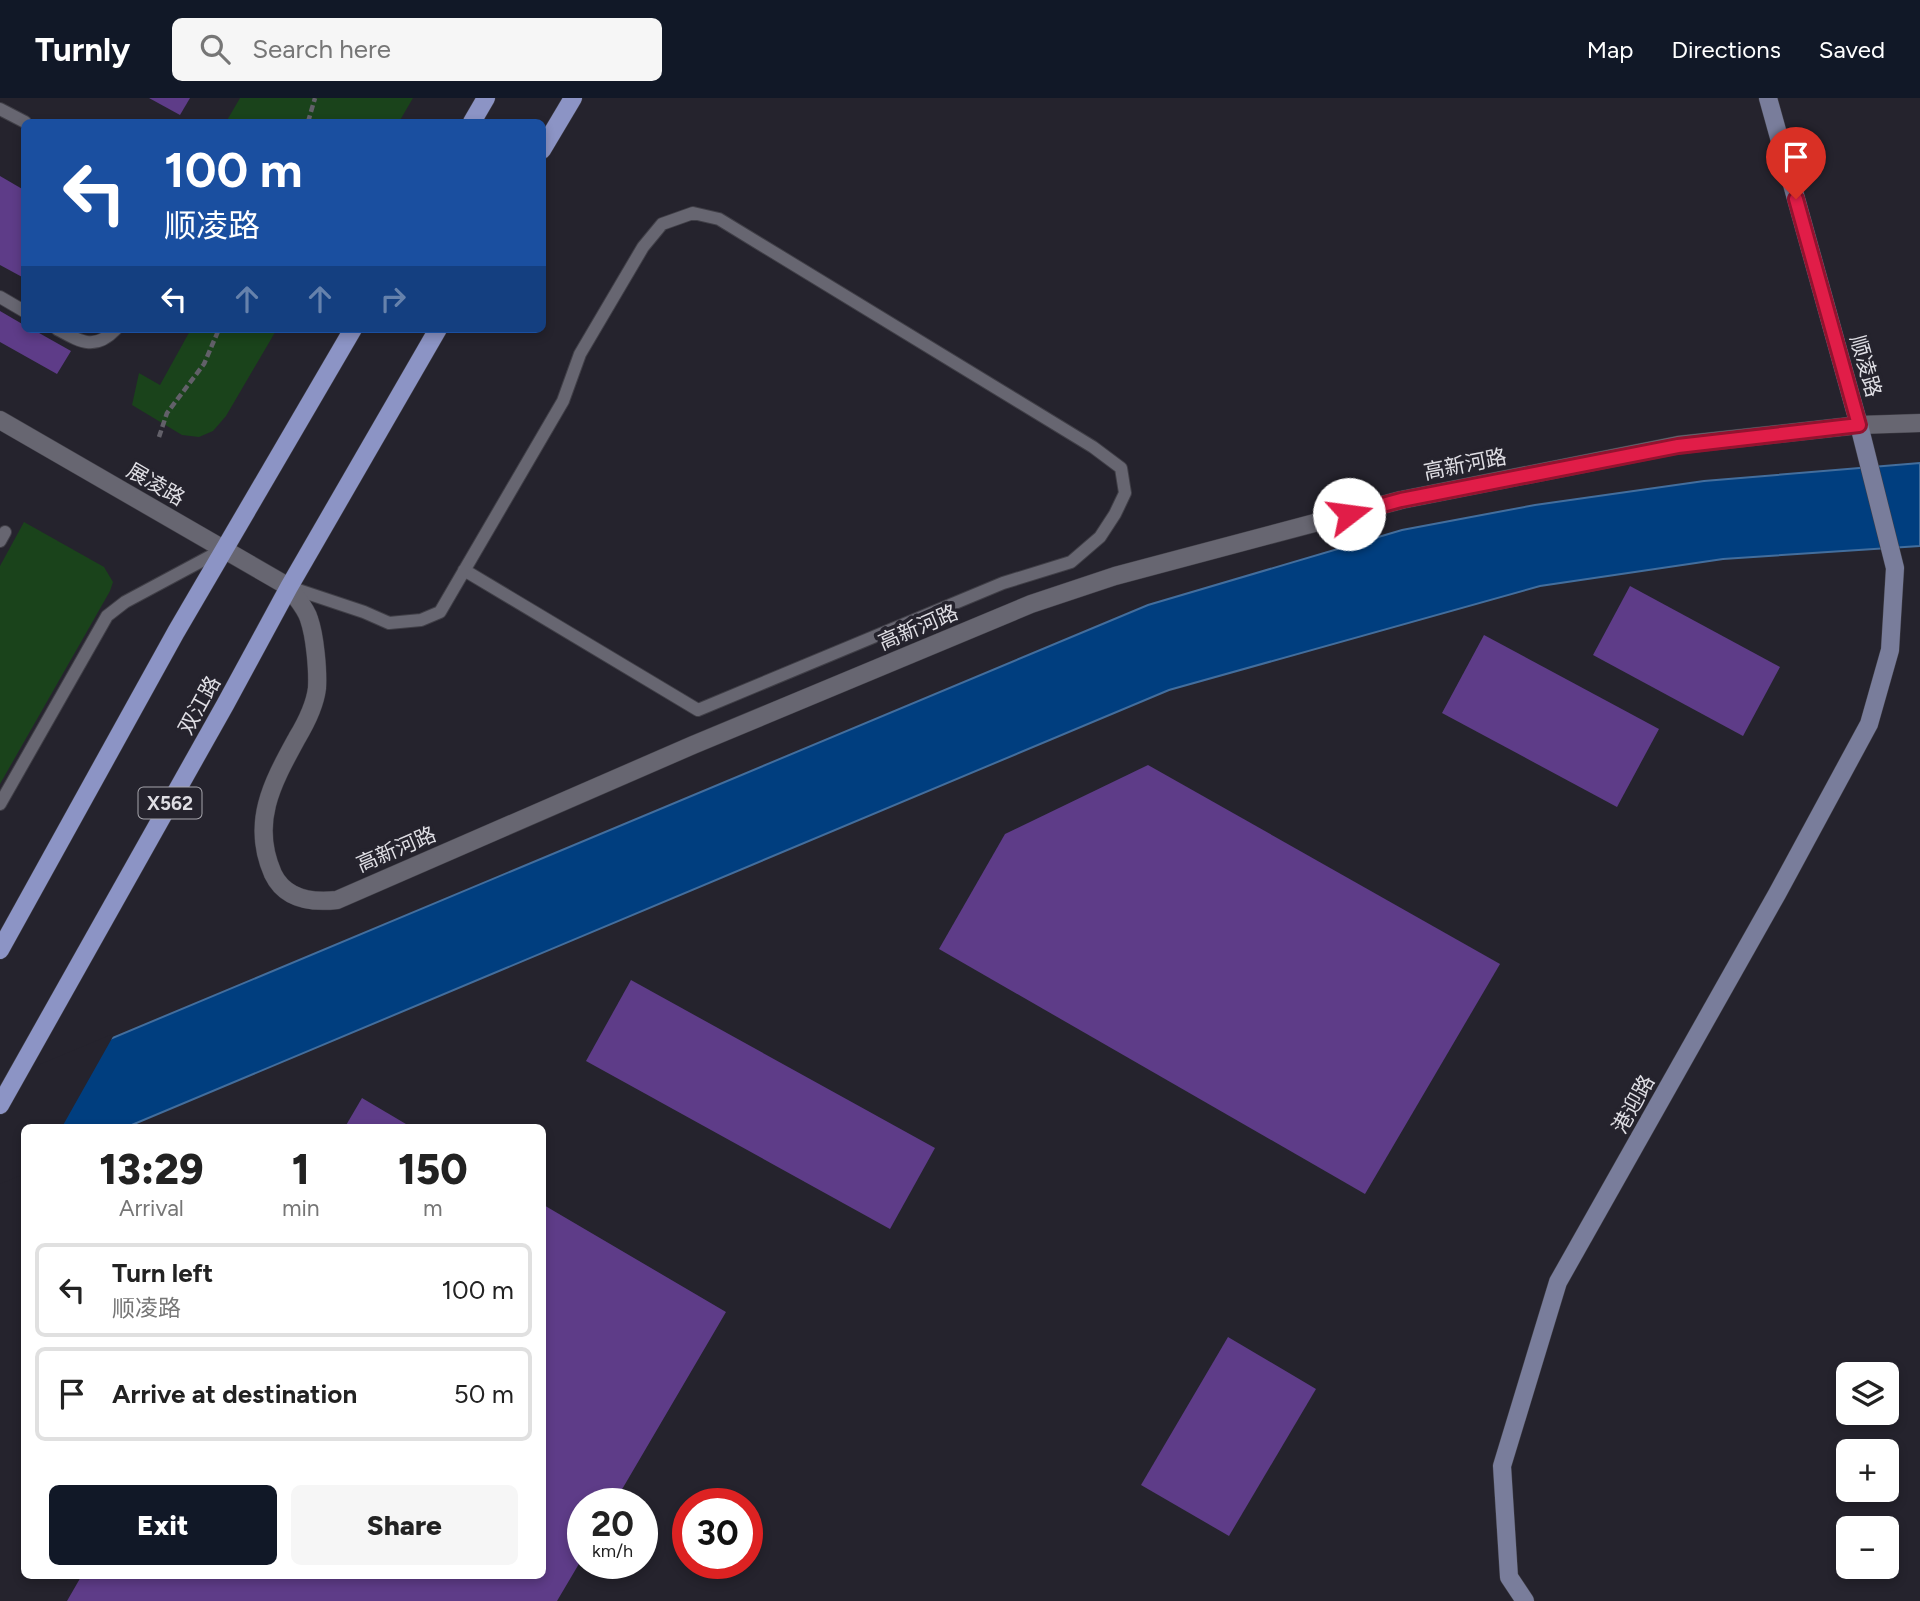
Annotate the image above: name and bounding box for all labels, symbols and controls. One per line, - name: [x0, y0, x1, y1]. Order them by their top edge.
- search box: [172, 18, 662, 81]
- text: Turnly: [35, 30, 130, 69]
- icon: search: [196, 30, 234, 68]
- text: Search here: [252, 33, 391, 65]
- text: Map: [1587, 35, 1633, 64]
- text: Directions: [1671, 35, 1781, 64]
- text: Saved: [1819, 35, 1885, 64]
- pin: [1766, 127, 1826, 199]
- icon: arrive: [1777, 138, 1815, 176]
- text: 100 m: [164, 140, 303, 199]
- icon: left: [49, 147, 140, 238]
- text: 顺凌路: [164, 207, 260, 245]
- icon: left: [155, 280, 193, 318]
- icon: ahead: [228, 280, 266, 318]
- icon: ahead: [301, 280, 339, 318]
- icon: right: [374, 280, 412, 318]
- street label: 顺凌路: [1845, 332, 1887, 400]
- street label: 高新河路: [1421, 444, 1509, 484]
- street label: 展凌路: [122, 457, 190, 511]
- position arrow: [1312, 477, 1386, 551]
- street label: 高新河路: [874, 599, 962, 655]
- street label: 双江路: [173, 671, 225, 739]
- road number: X562: [138, 788, 202, 818]
- street label: 高新河路: [352, 821, 440, 877]
- street label: 港迎路: [1607, 1070, 1659, 1138]
- text: 13:29: [99, 1144, 204, 1195]
- text: 1: [292, 1144, 310, 1195]
- text: 150: [398, 1144, 468, 1195]
- text: Arrival: [119, 1194, 184, 1222]
- text: min: [282, 1194, 320, 1222]
- text: m: [423, 1194, 443, 1222]
- text: Turn left: [112, 1257, 213, 1289]
- icon: left: [53, 1271, 91, 1309]
- text: 100 m: [441, 1274, 514, 1306]
- text: 顺凌路: [112, 1294, 181, 1322]
- map controls: [1836, 1362, 1899, 1579]
- button: layers: [1836, 1362, 1899, 1425]
- icon: arrive: [53, 1375, 91, 1413]
- text: Arrive at destination: [112, 1378, 357, 1410]
- text: 50 m: [454, 1378, 514, 1410]
- button: +: [1836, 1439, 1899, 1502]
- button: Exit: [49, 1485, 277, 1565]
- button: Share: [291, 1485, 518, 1565]
- speed limit sign: 30: [672, 1488, 763, 1579]
- text: 20: [591, 1503, 634, 1545]
- button: −: [1836, 1516, 1899, 1579]
- text: km/h: [592, 1540, 633, 1562]

